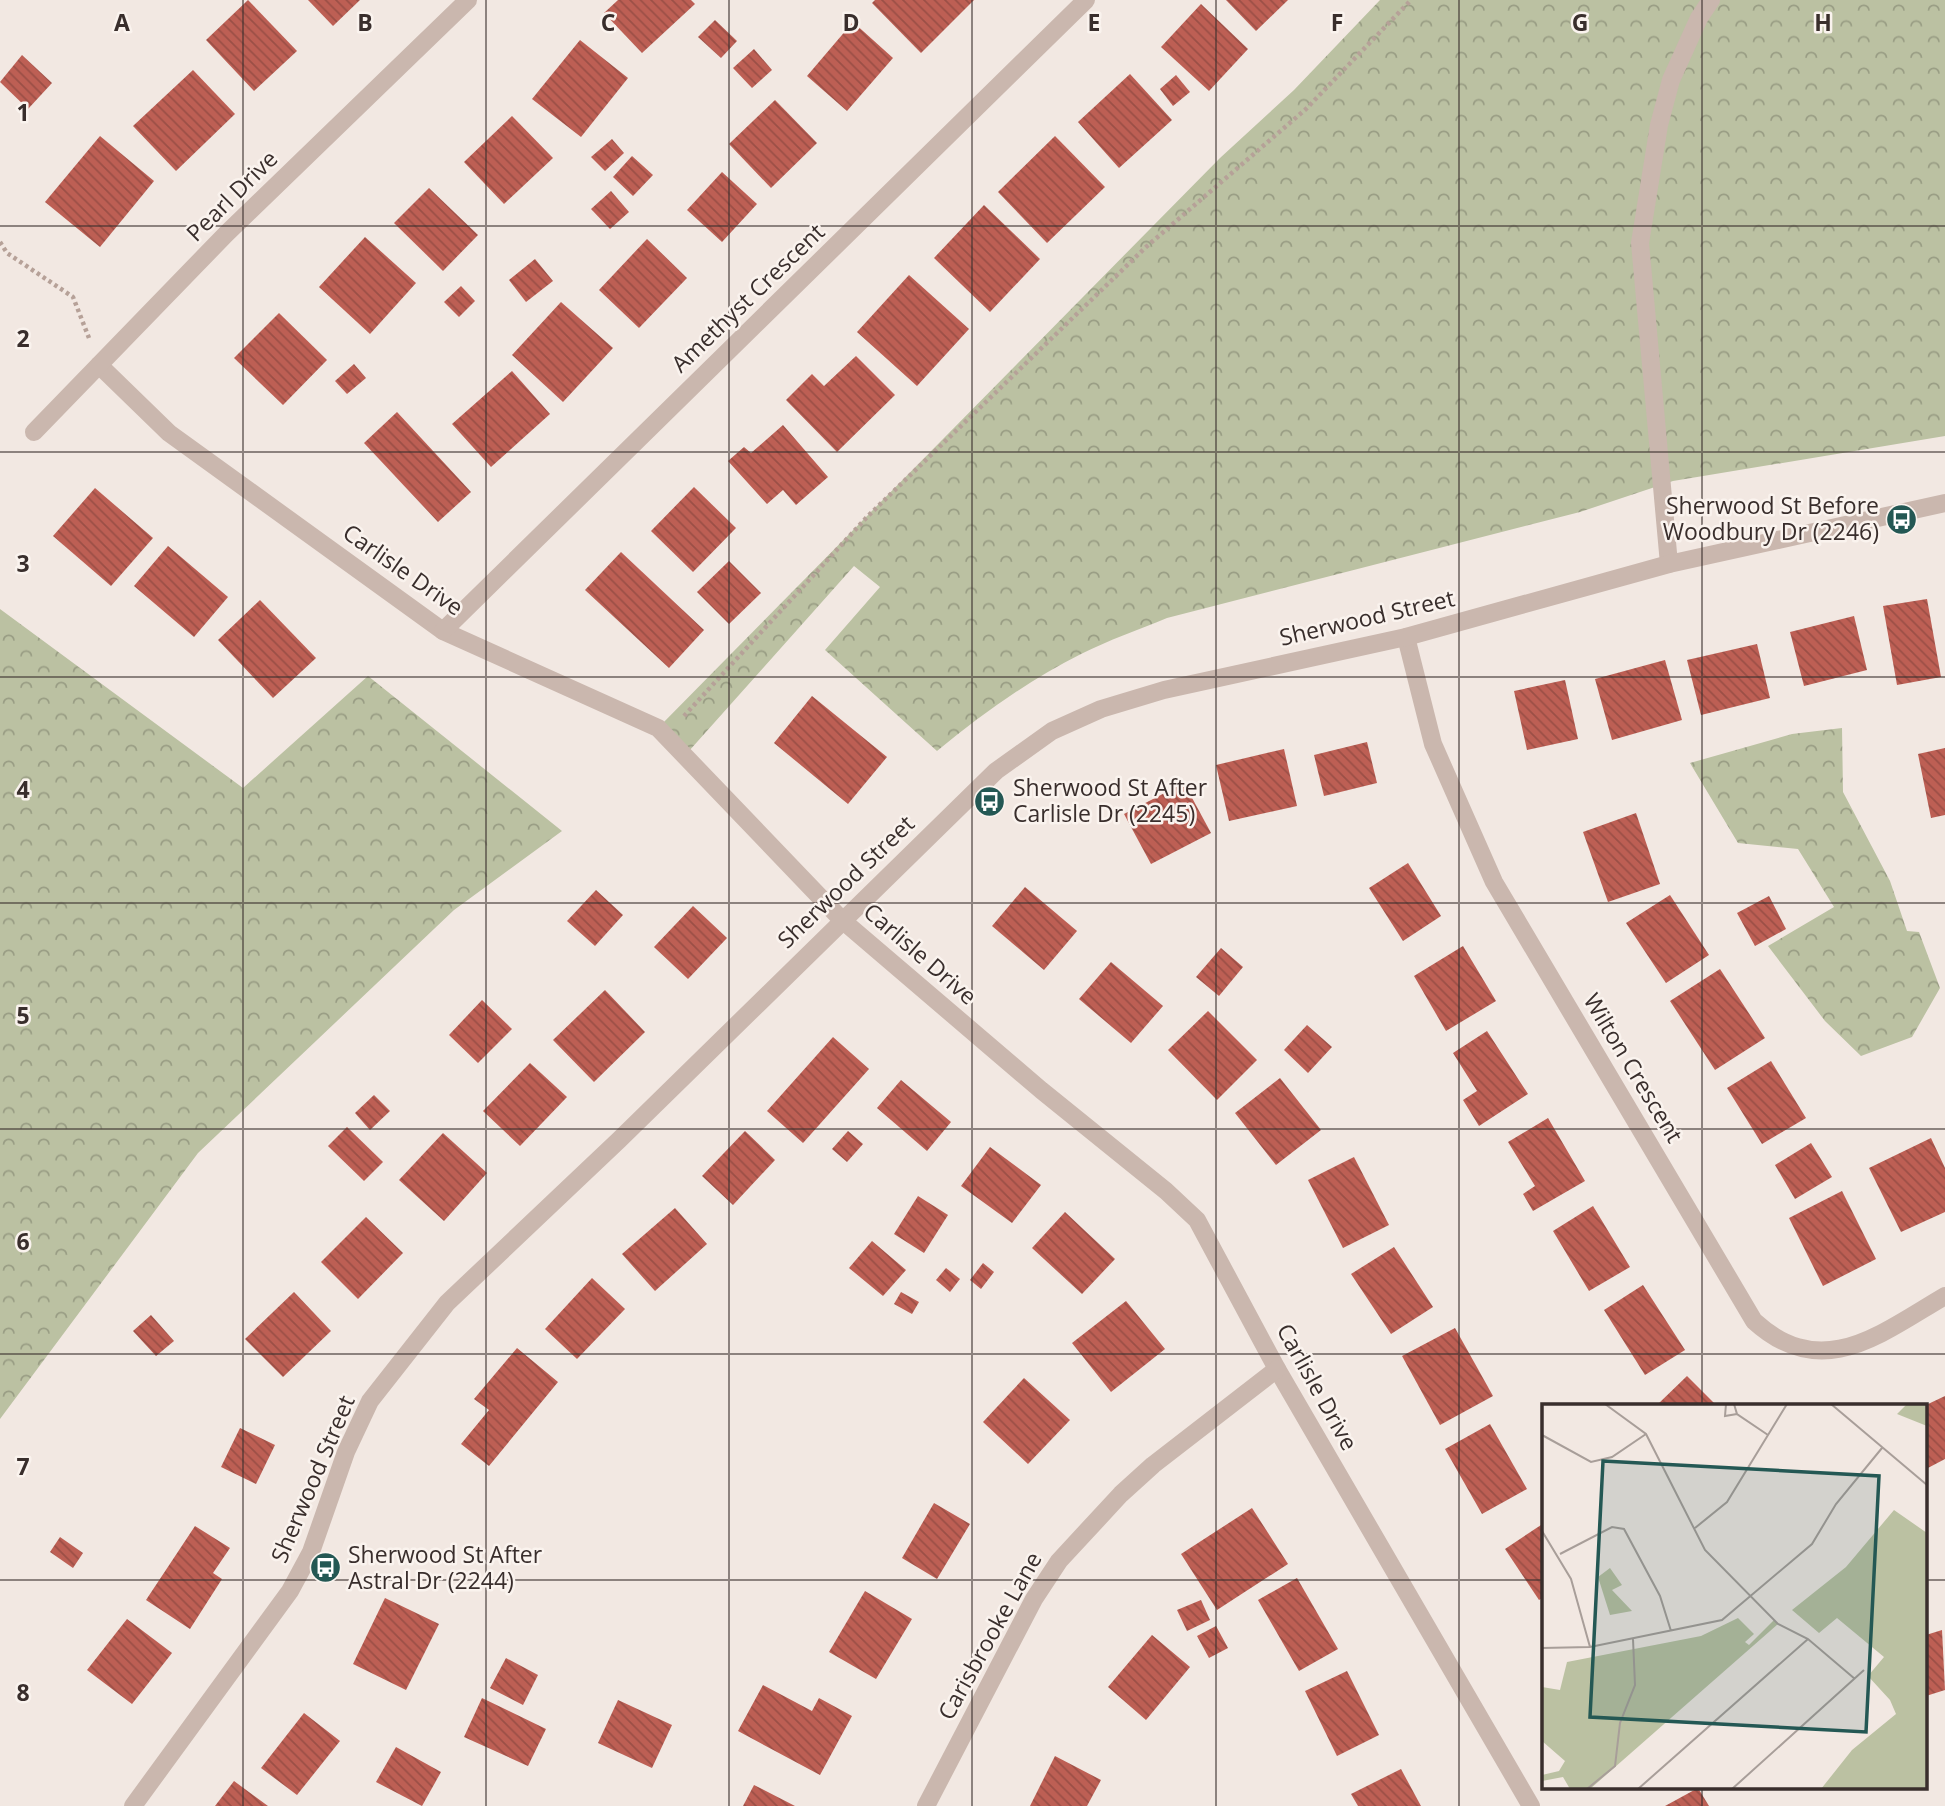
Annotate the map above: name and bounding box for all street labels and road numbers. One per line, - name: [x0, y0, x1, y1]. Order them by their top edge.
- street label: Pearl Drive: [179, 143, 284, 248]
- street label: Amethyst Crescent: [664, 216, 831, 379]
- street label: Carlisle Drive: [337, 516, 470, 623]
- street label: Sherwood Street: [1276, 581, 1457, 653]
- street label: Sherwood Street: [770, 808, 921, 955]
- street label: Carlisle Drive: [857, 895, 984, 1011]
- street label: Wilton Crescent: [1577, 987, 1691, 1148]
- street label: Carlisle Drive: [1270, 1317, 1366, 1456]
- street label: Sherwood Street: [262, 1390, 362, 1567]
- street label: Carisbrooke Lane: [930, 1546, 1049, 1725]

